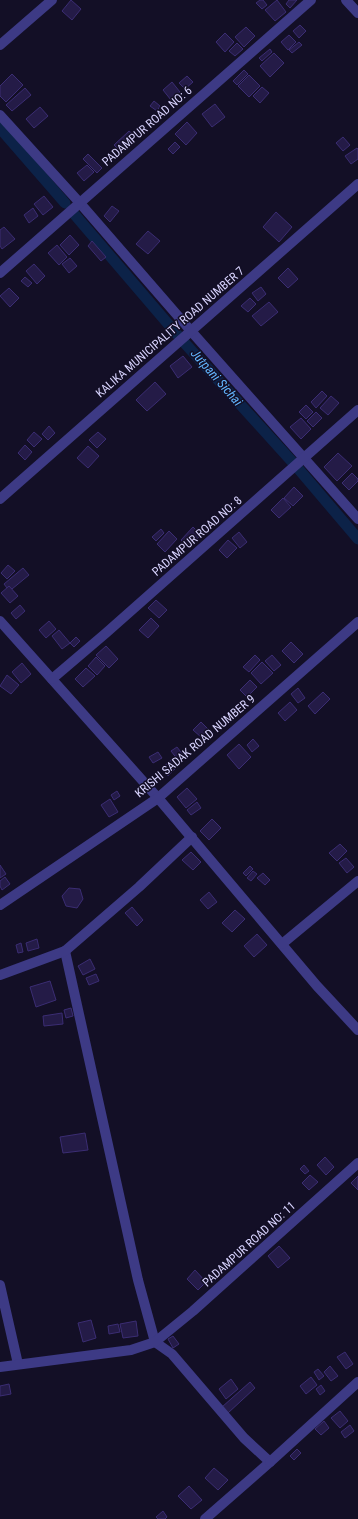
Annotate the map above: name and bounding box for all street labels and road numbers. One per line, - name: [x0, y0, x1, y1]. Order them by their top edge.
- street label: PADAMPUR ROAD NO: 6: [99, 83, 195, 169]
- street label: KALIKA MUNICIPALITY ROAD NUMBER 7: [93, 264, 247, 400]
- street label: PADAMPUR ROAD NO: 8: [149, 493, 245, 579]
- street label: KRISHI SADAK ROAD NUMBER 9: [132, 692, 258, 800]
- street label: PADAMPUR ROAD NO: 11: [200, 1199, 298, 1289]

